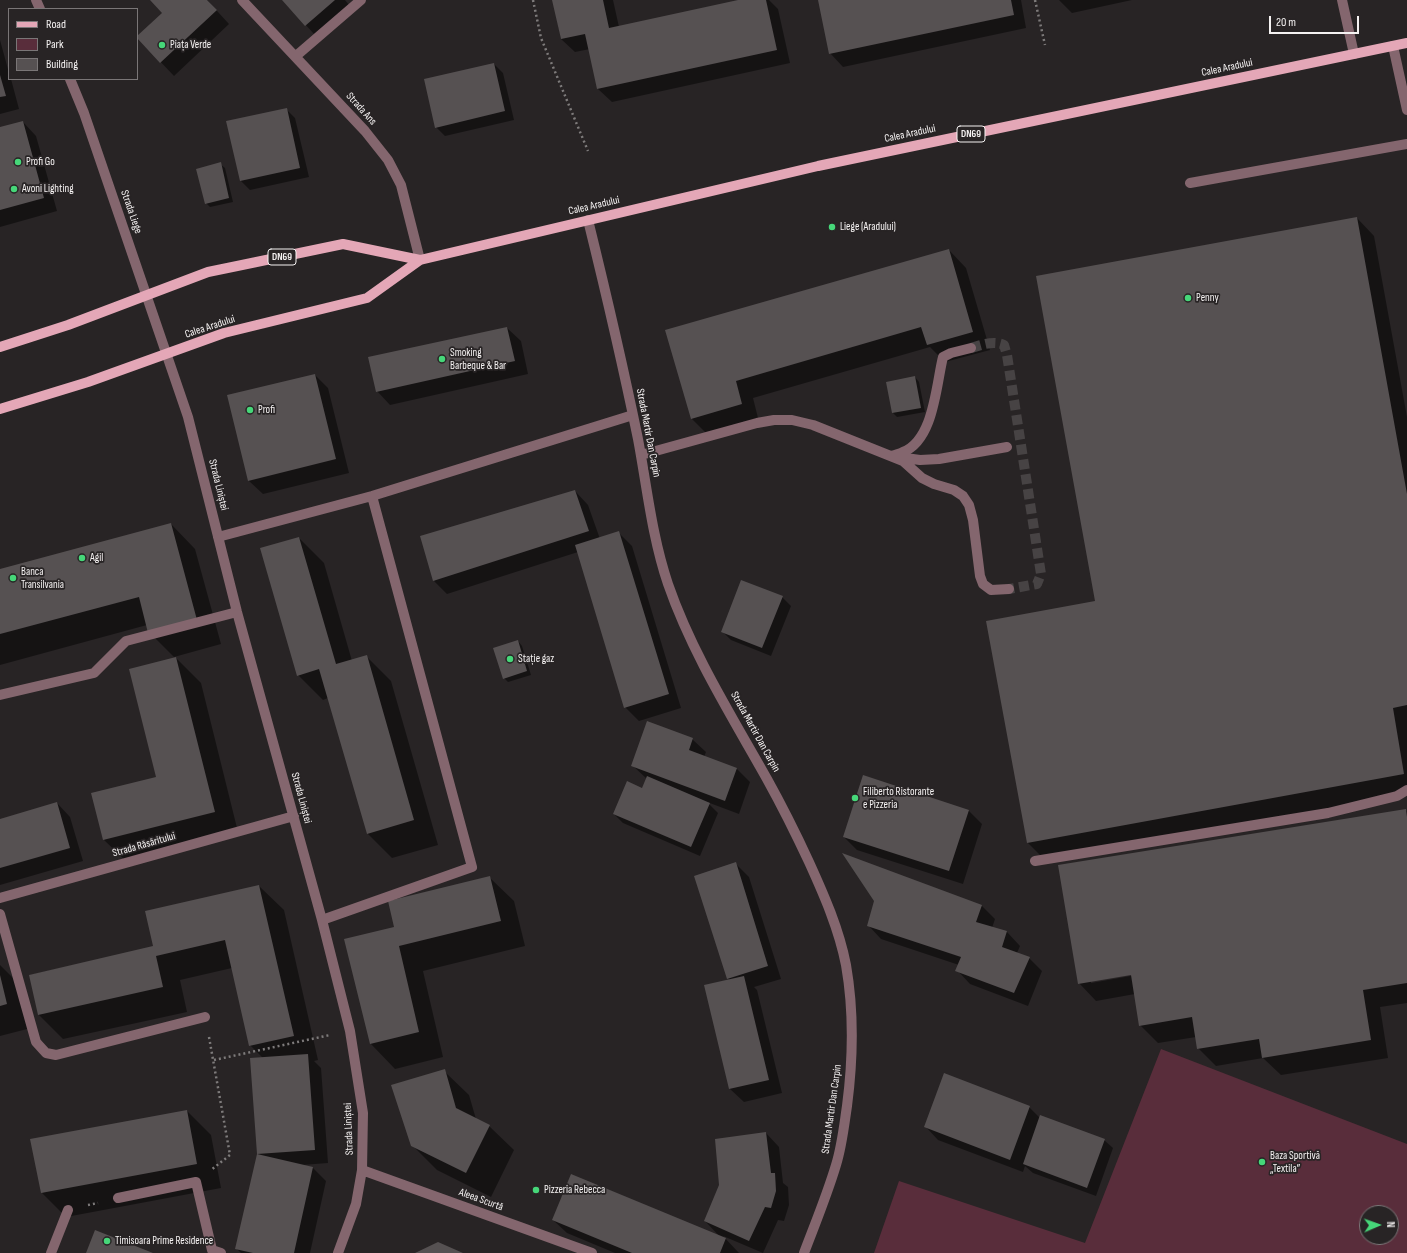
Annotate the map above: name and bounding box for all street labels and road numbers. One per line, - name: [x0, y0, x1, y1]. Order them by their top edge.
- street label: Calea Aradului: [1200, 56, 1254, 80]
- street label: Strada Ans: [343, 90, 379, 128]
- street label: Calea Aradului: [883, 122, 937, 146]
- road number: DN69: [957, 126, 985, 142]
- street label: Strada Liege: [117, 189, 145, 235]
- street label: Calea Aradului: [567, 194, 621, 218]
- road number: DN69: [268, 249, 296, 265]
- street label: Calea Aradului: [183, 313, 237, 341]
- street label: Strada Martir Dan Carpin: [633, 388, 663, 478]
- street label: Strada Liniștei: [205, 458, 231, 512]
- street label: Strada Martir Dan Carpin: [727, 689, 783, 775]
- street label: Strada Liniștei: [288, 771, 314, 825]
- street label: Strada Răsăritului: [111, 830, 177, 860]
- street label: Strada Martir Dan Carpin: [819, 1063, 845, 1155]
- street label: Strada Liniștei: [341, 1103, 357, 1155]
- street label: Aleea Scurtă: [457, 1186, 505, 1214]

